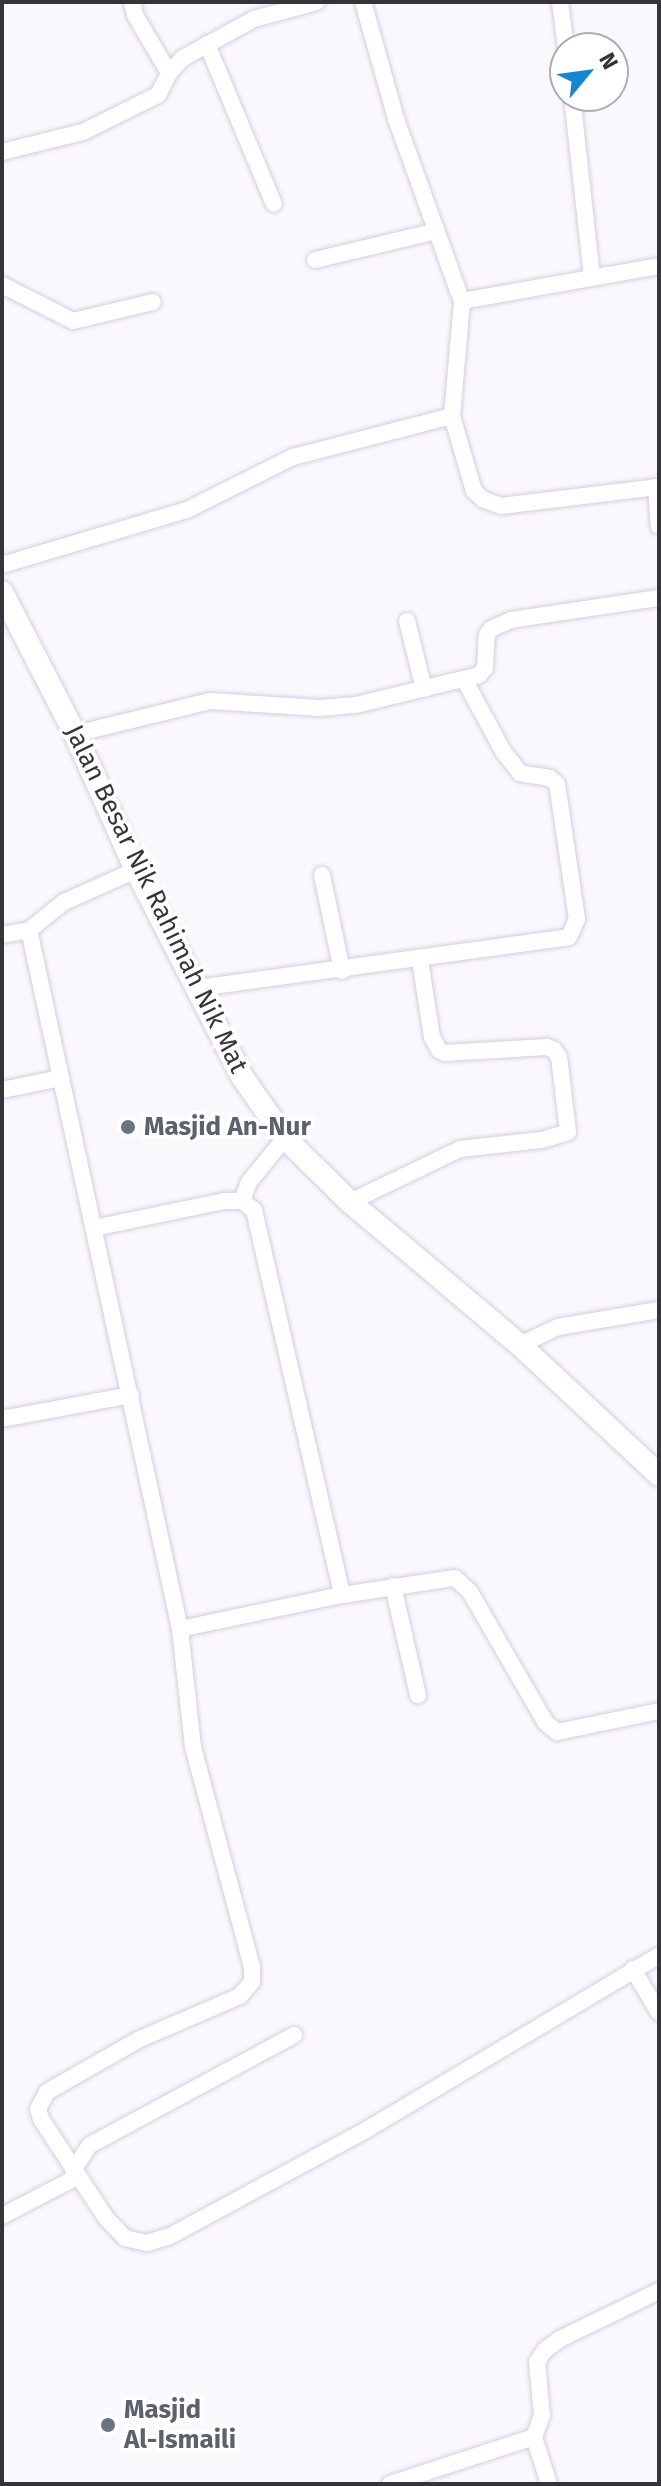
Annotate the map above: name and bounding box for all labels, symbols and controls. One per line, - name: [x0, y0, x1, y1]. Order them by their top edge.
- north arrow: [549, 32, 629, 112]
- text: N: [593, 48, 624, 74]
- street label: Jalan Besar Nik Rahimah Nik Mat: [58, 720, 254, 1078]
- place label: Masjid An-Nur: [144, 1111, 311, 1143]
- marker: Masjid An-Nur: [119, 1118, 137, 1136]
- place label: Masjid Al-Ismaili: [124, 2394, 236, 2456]
- marker: Masjid Al-Ismaili: [99, 2416, 117, 2434]

